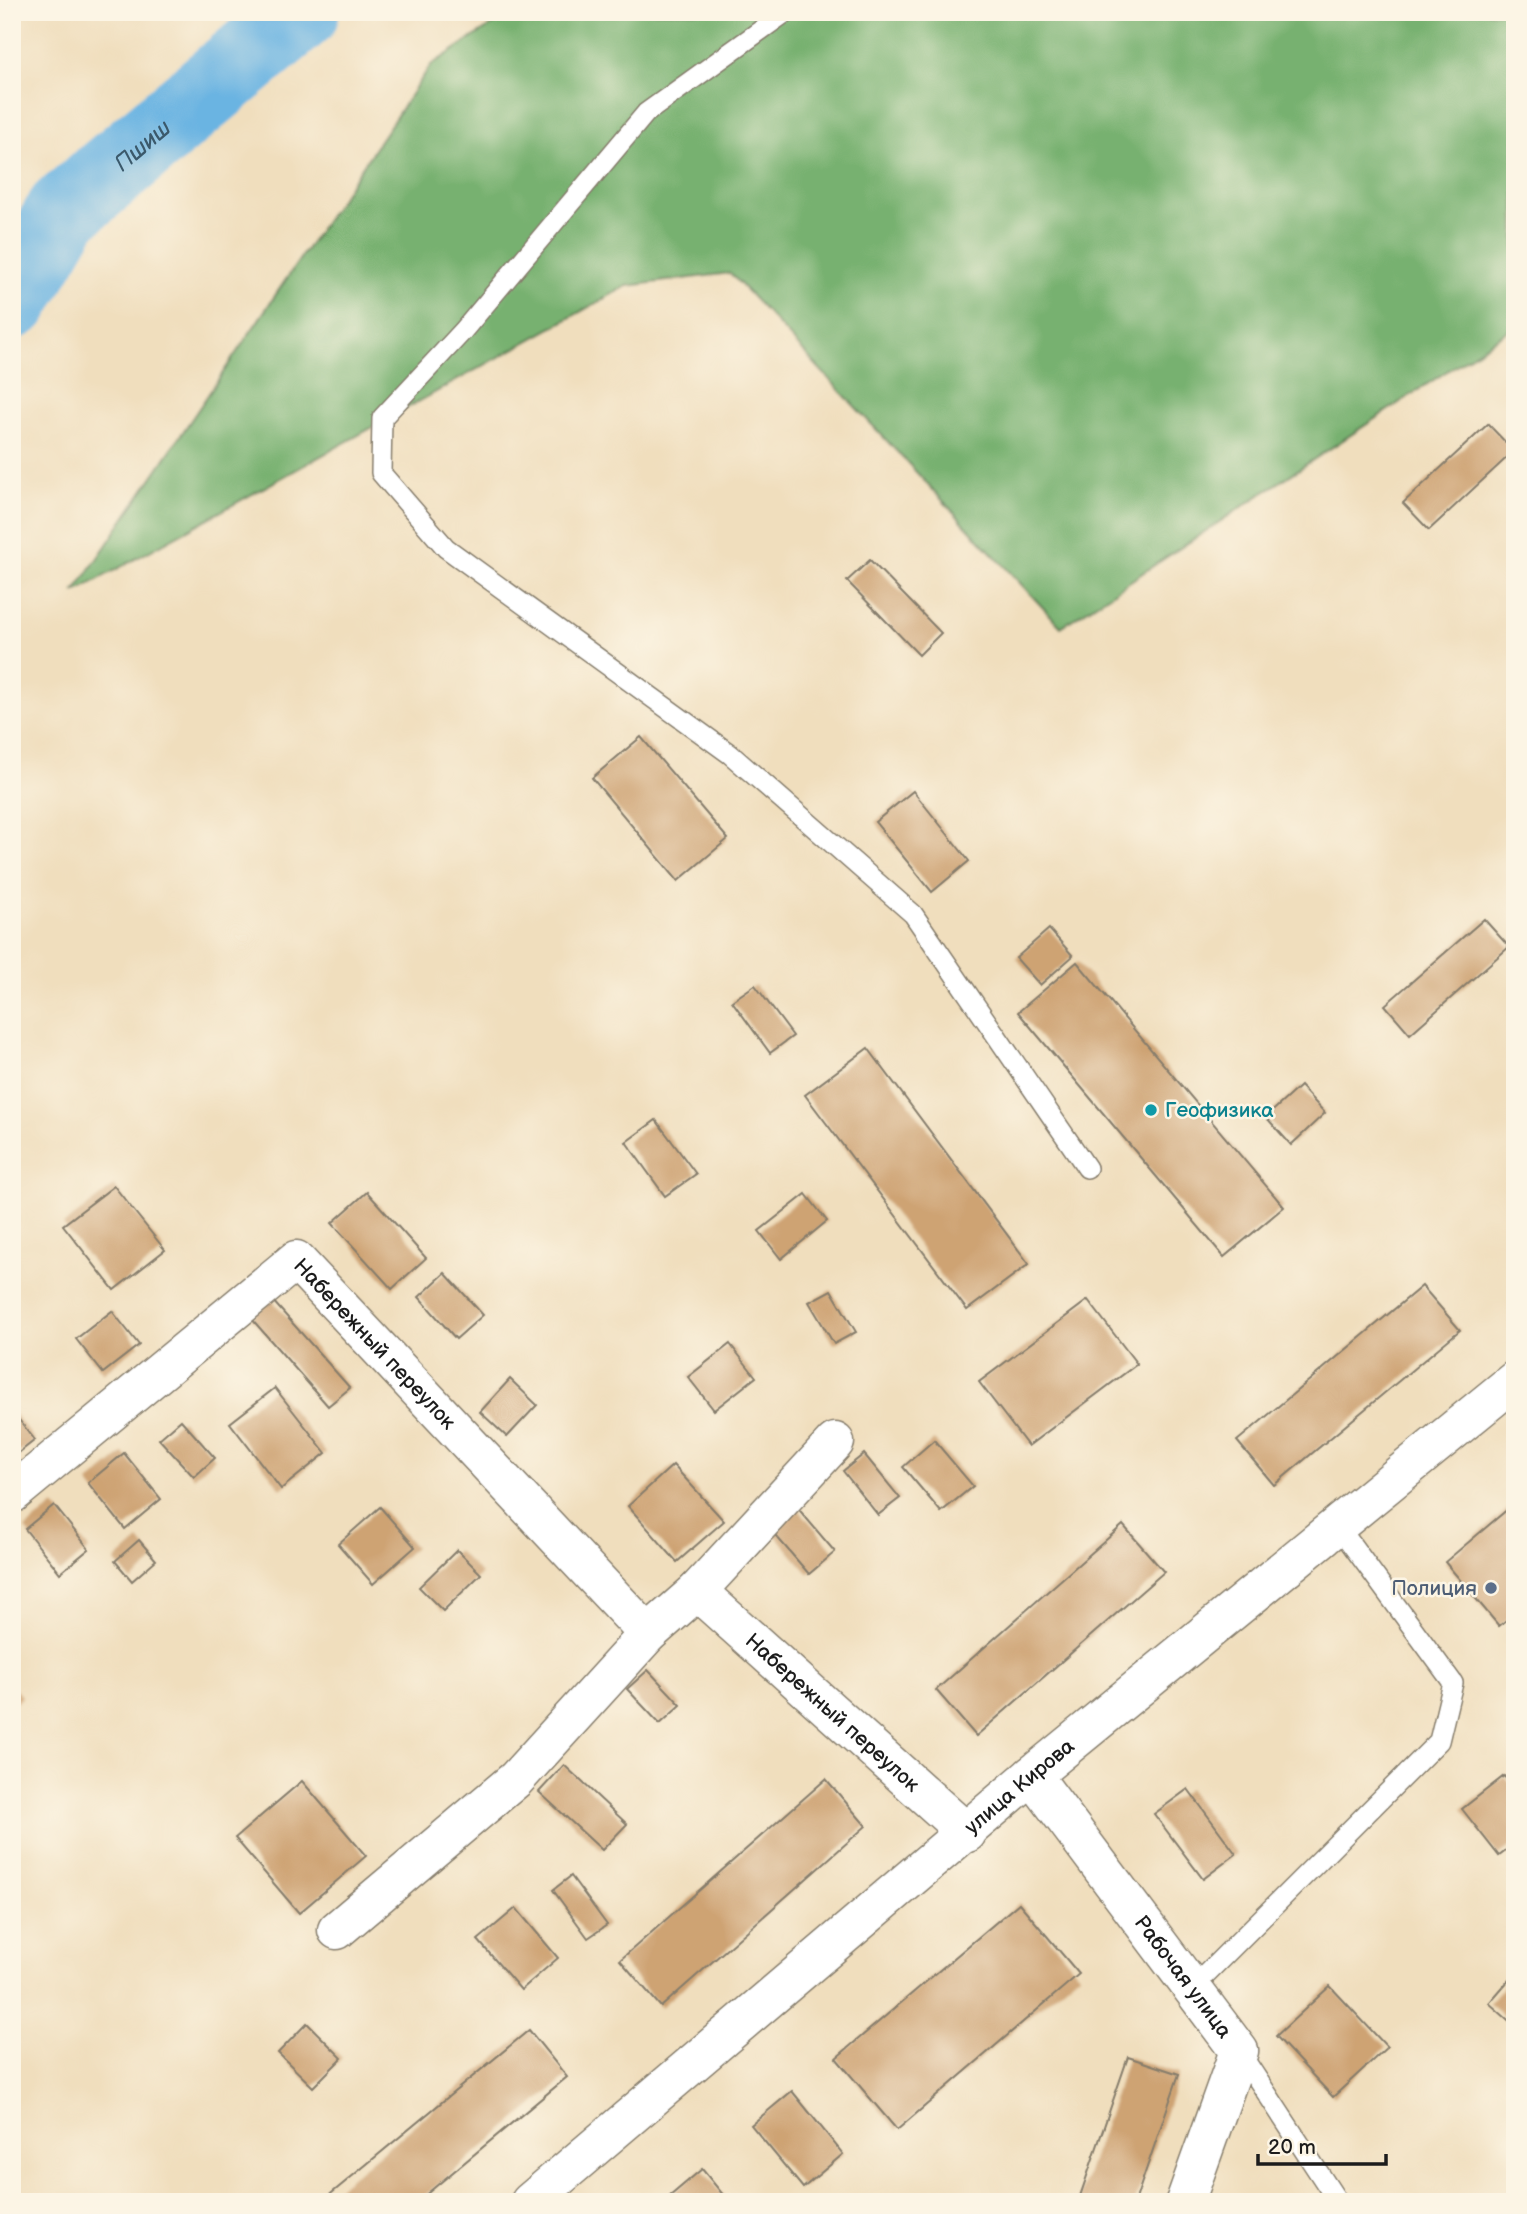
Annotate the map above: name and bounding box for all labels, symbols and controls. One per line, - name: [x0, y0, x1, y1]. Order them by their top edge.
- water label: Пшиш: [109, 114, 177, 178]
- place label: Геофизика: [1165, 1098, 1274, 1123]
- marker: Геофизика: [1143, 1102, 1159, 1118]
- street label: Набережный переулок: [288, 1253, 461, 1435]
- place label: Полиция: [1391, 1576, 1477, 1601]
- marker: Полиция: [1483, 1580, 1499, 1596]
- street label: Набережный переулок: [740, 1628, 924, 1797]
- street label: улица Кирова: [960, 1733, 1080, 1840]
- street label: Рабочая улица: [1129, 1911, 1237, 2044]
- scale bar: [1258, 2123, 1385, 2167]
- text: 20 m: [1268, 2135, 1316, 2160]

